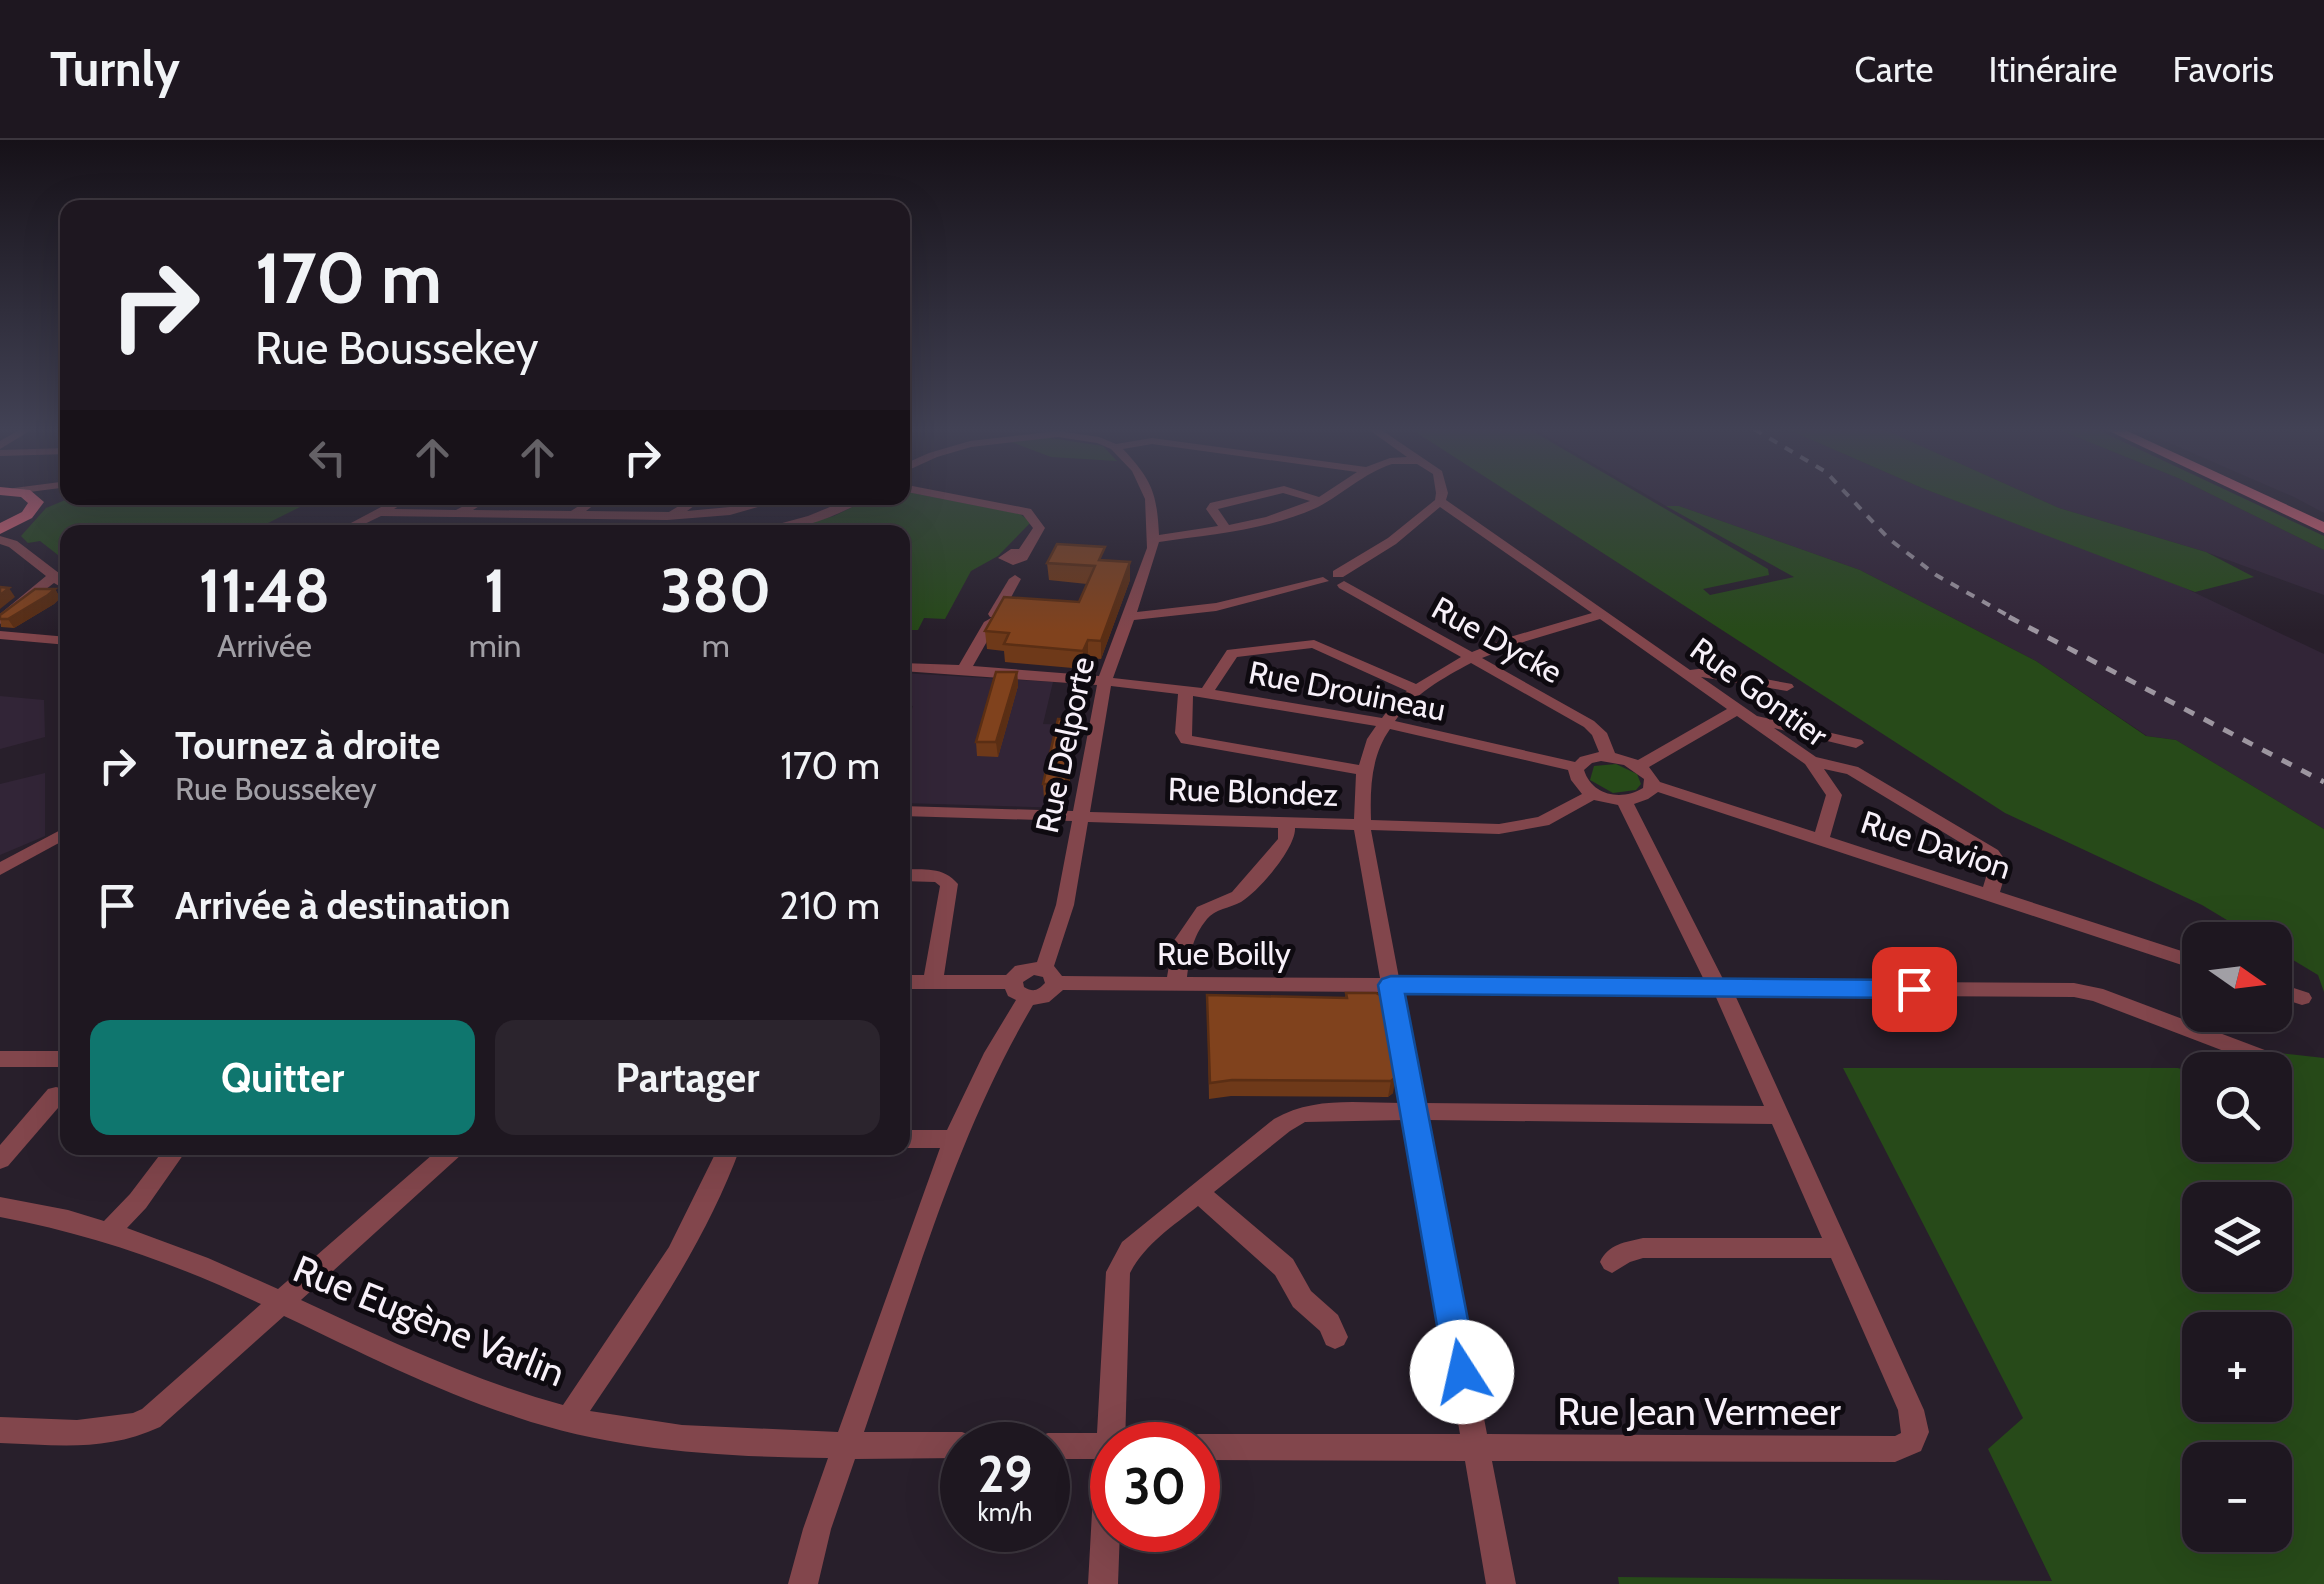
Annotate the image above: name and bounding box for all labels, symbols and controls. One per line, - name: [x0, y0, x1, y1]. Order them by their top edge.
- text: Turnly: [50, 40, 180, 98]
- text: Carte: [1855, 48, 1934, 91]
- text: Itinéraire: [1989, 48, 2117, 91]
- text: Favoris: [2172, 48, 2274, 91]
- text: 170 m: [255, 235, 442, 321]
- icon: right: [90, 240, 220, 370]
- text: Rue Boussekey: [255, 321, 539, 375]
- icon: left: [300, 430, 355, 485]
- icon: ahead: [405, 430, 460, 485]
- icon: ahead: [510, 430, 565, 485]
- icon: right: [615, 430, 670, 485]
- text: 11:48: [199, 554, 330, 627]
- text: 1: [484, 554, 506, 627]
- text: 380: [660, 554, 771, 627]
- street label: Rue Dycke: [1425, 588, 1569, 691]
- text: Arrivée: [217, 626, 312, 665]
- text: min: [469, 626, 521, 665]
- text: m: [702, 626, 730, 665]
- street label: Rue Gontier: [1683, 629, 1836, 755]
- street label: Rue Drouineau: [1245, 652, 1449, 729]
- street label: Rue Delporte: [1027, 653, 1102, 836]
- text: Tournez à droite: [175, 722, 440, 769]
- icon: right: [90, 738, 145, 793]
- text: 170 m: [780, 742, 880, 789]
- text: Rue Boussekey: [175, 769, 377, 808]
- street label: Rue Blondez: [1167, 769, 1339, 814]
- street label: Rue Davion: [1856, 802, 2016, 887]
- icon: arrive: [90, 878, 145, 933]
- text: Arrivée à destination: [175, 882, 511, 929]
- text: 210 m: [779, 882, 880, 929]
- north arrow: [2182, 922, 2292, 1032]
- map controls: [2182, 922, 2292, 1552]
- street label: Rue Boilly: [1157, 934, 1291, 973]
- pin: [1872, 947, 1957, 1032]
- icon: arrive: [1887, 962, 1942, 1017]
- button: Quitter: [90, 1020, 475, 1135]
- button: Partager: [495, 1020, 880, 1135]
- button: search: [2182, 1052, 2292, 1162]
- button: layers: [2182, 1182, 2292, 1292]
- street label: Rue Eugène Varlin: [287, 1245, 572, 1396]
- button: +: [2182, 1312, 2292, 1422]
- position arrow: [1410, 1320, 1514, 1424]
- street label: Rue Jean Vermeer: [1557, 1388, 1841, 1435]
- speed limit sign: 30: [1090, 1422, 1220, 1552]
- button: −: [2182, 1442, 2292, 1552]
- text: 29: [978, 1444, 1032, 1505]
- text: km/h: [978, 1497, 1032, 1527]

